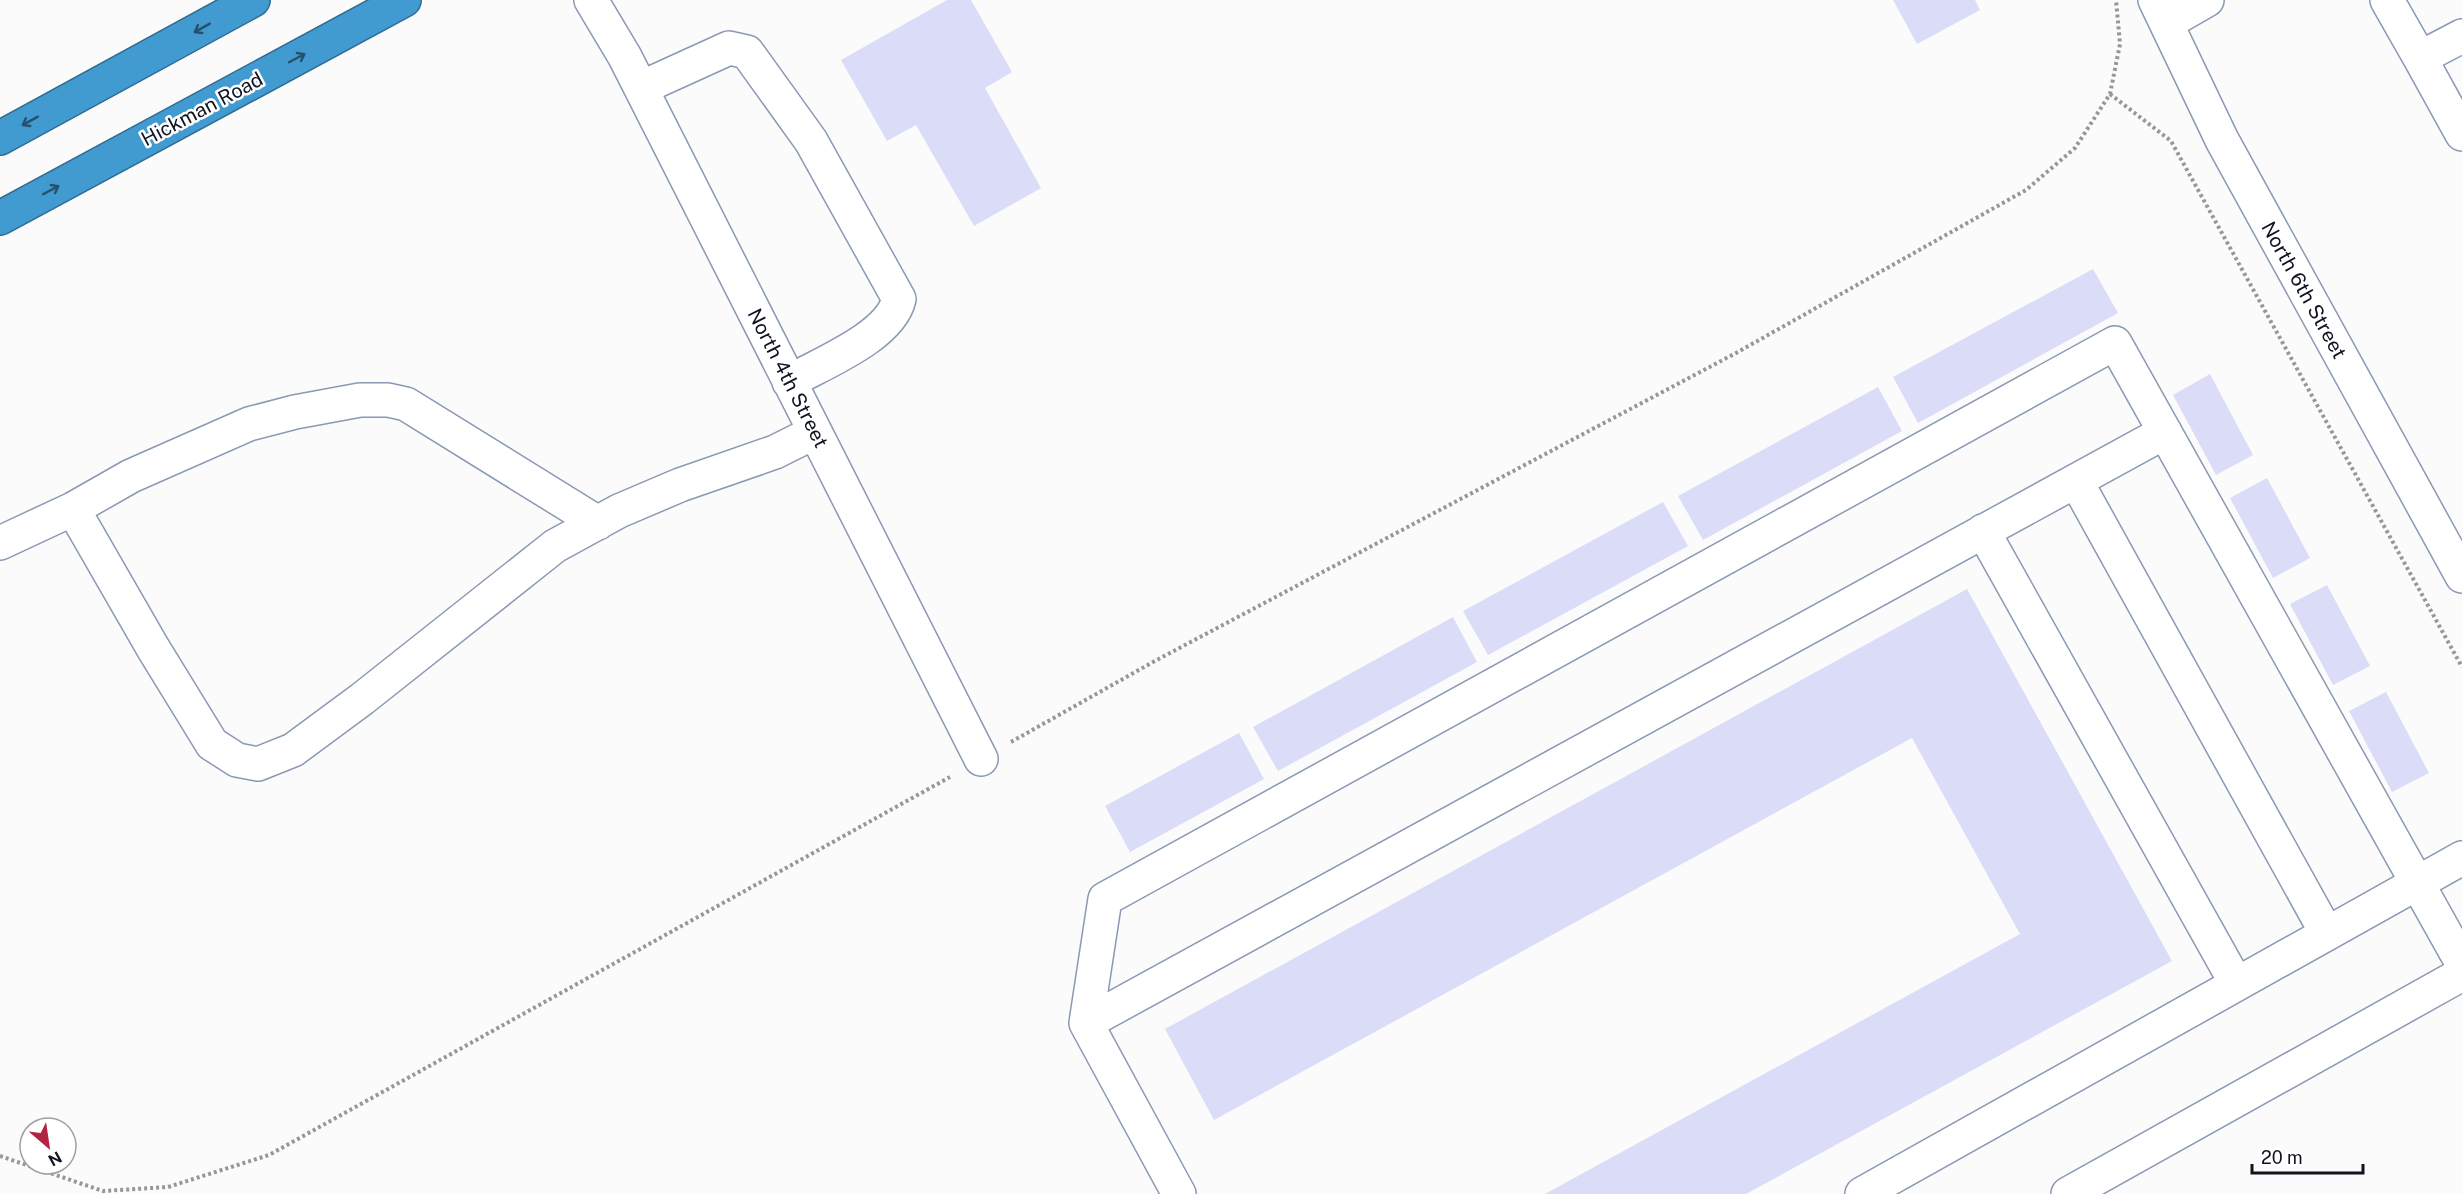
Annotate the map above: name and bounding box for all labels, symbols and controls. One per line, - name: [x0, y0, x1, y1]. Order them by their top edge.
- one-way arrow: [193, 23, 211, 34]
- one-way arrow: [288, 52, 305, 64]
- street label: Hickman Road: [137, 67, 267, 151]
- one-way arrow: [22, 116, 39, 128]
- one-way arrow: [42, 184, 60, 195]
- street label: North 6th Street: [2256, 217, 2352, 363]
- street label: North 4th Street: [743, 304, 833, 452]
- north arrow: [18, 1116, 78, 1176]
- scale bar: [2252, 1137, 2363, 1175]
- text: N: [45, 1147, 65, 1170]
- text: 20 m: [2261, 1147, 2303, 1168]

